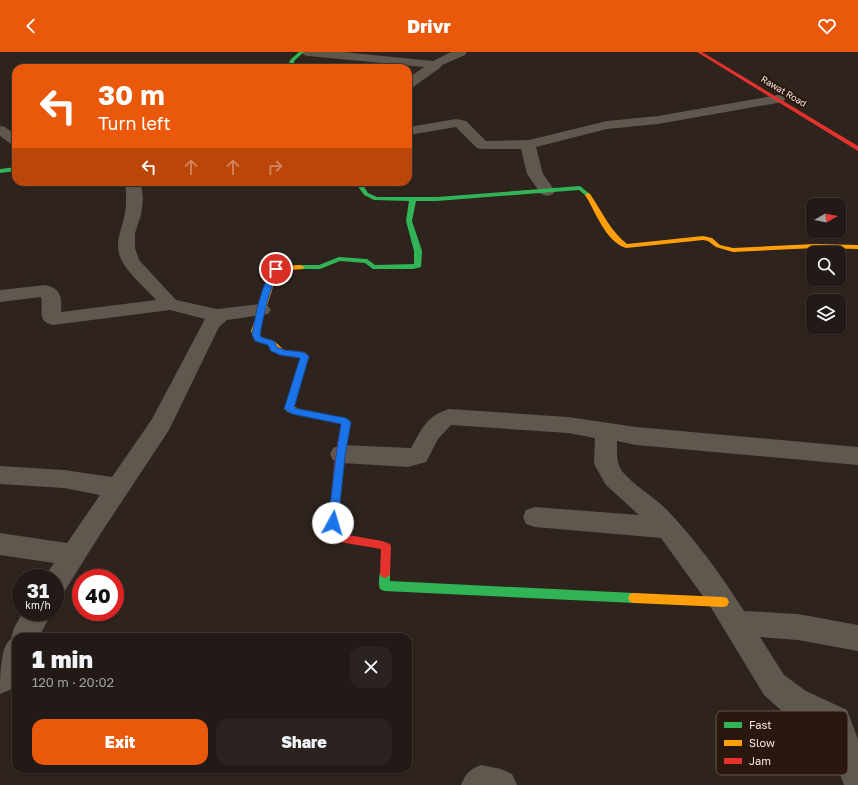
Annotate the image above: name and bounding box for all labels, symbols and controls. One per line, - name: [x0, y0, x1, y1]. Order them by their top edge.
- icon: back: [20, 15, 42, 37]
- text: Drivr: [407, 15, 451, 37]
- icon: heart: [816, 15, 838, 37]
- street label: Rawat Road: [759, 73, 809, 109]
- text: 30 m: [98, 78, 165, 111]
- icon: left: [32, 80, 84, 132]
- text: Turn left: [98, 112, 171, 134]
- icon: left: [138, 156, 160, 178]
- icon: ahead: [180, 156, 202, 178]
- icon: ahead: [222, 156, 244, 178]
- icon: right: [264, 156, 286, 178]
- north arrow: [806, 198, 846, 238]
- map controls: [806, 198, 846, 334]
- button: search: [806, 246, 846, 286]
- pin: [259, 252, 293, 286]
- icon: arrive: [265, 258, 287, 280]
- button: layers: [806, 294, 846, 334]
- position arrow: [312, 502, 354, 544]
- speed limit sign: 40: [72, 569, 124, 621]
- text: 31: [27, 578, 49, 602]
- text: km/h: [25, 599, 51, 611]
- text: 1 min: [32, 644, 93, 673]
- button: close: [350, 646, 392, 688]
- text: 120 m · 20:02: [32, 674, 114, 690]
- legend: [716, 711, 848, 775]
- text: Fast: [749, 718, 772, 731]
- button: Exit: [32, 719, 208, 765]
- button: Share: [216, 719, 392, 765]
- text: Slow: [749, 736, 775, 749]
- text: Jam: [749, 754, 771, 767]

